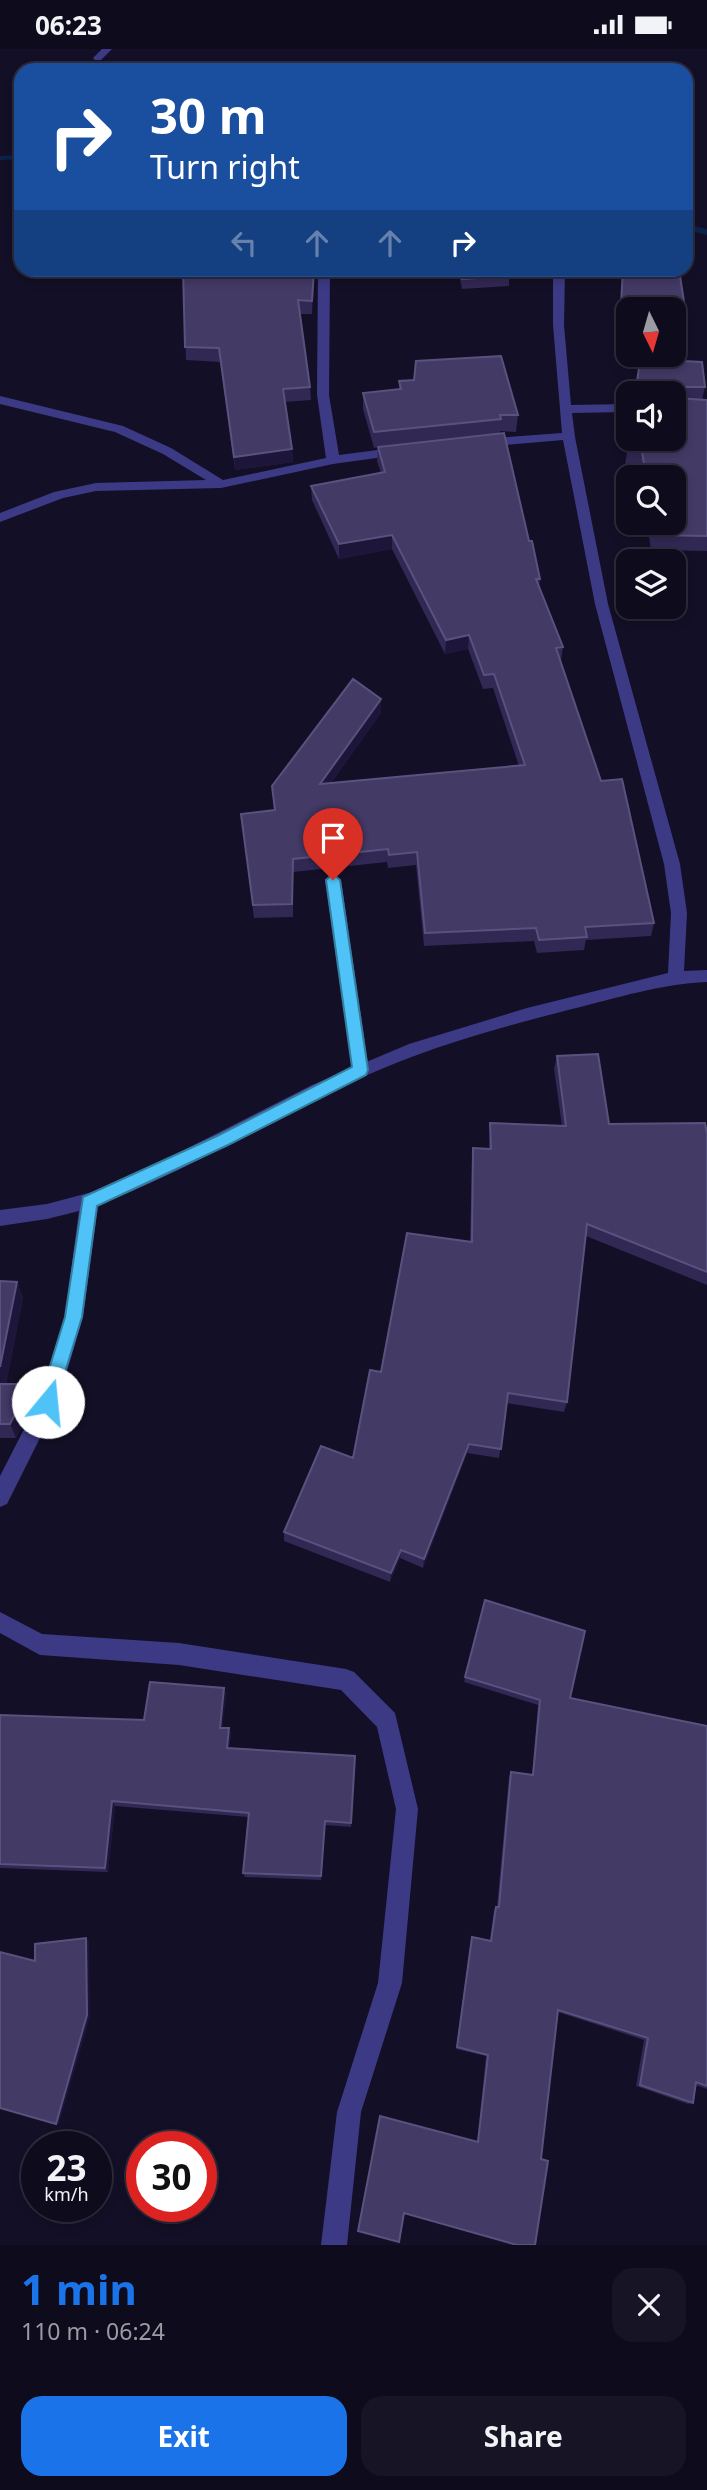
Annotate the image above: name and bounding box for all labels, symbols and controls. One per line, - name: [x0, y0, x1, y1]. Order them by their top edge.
- text: 06:23: [35, 7, 102, 43]
- text: 30 m: [150, 82, 267, 148]
- icon: right: [35, 91, 126, 182]
- text: Turn right: [150, 145, 300, 188]
- icon: left: [225, 224, 263, 262]
- icon: ahead: [298, 224, 336, 262]
- icon: ahead: [371, 224, 409, 262]
- icon: right: [444, 224, 482, 262]
- north arrow: [616, 297, 686, 367]
- map controls: [616, 297, 686, 619]
- button: sound: [616, 381, 686, 451]
- button: search: [616, 465, 686, 535]
- button: layers: [616, 549, 686, 619]
- pin: [303, 808, 363, 880]
- icon: arrive: [314, 819, 352, 857]
- position arrow: [11, 1365, 85, 1439]
- speed limit sign: 30: [126, 2131, 217, 2222]
- text: 23: [46, 2144, 87, 2191]
- text: km/h: [44, 2182, 89, 2206]
- text: 1 min: [21, 2260, 137, 2317]
- button: close: [612, 2268, 686, 2342]
- text: 110 m · 06:24: [21, 2315, 165, 2347]
- button: Exit: [21, 2396, 347, 2476]
- button: Share: [361, 2396, 686, 2476]

